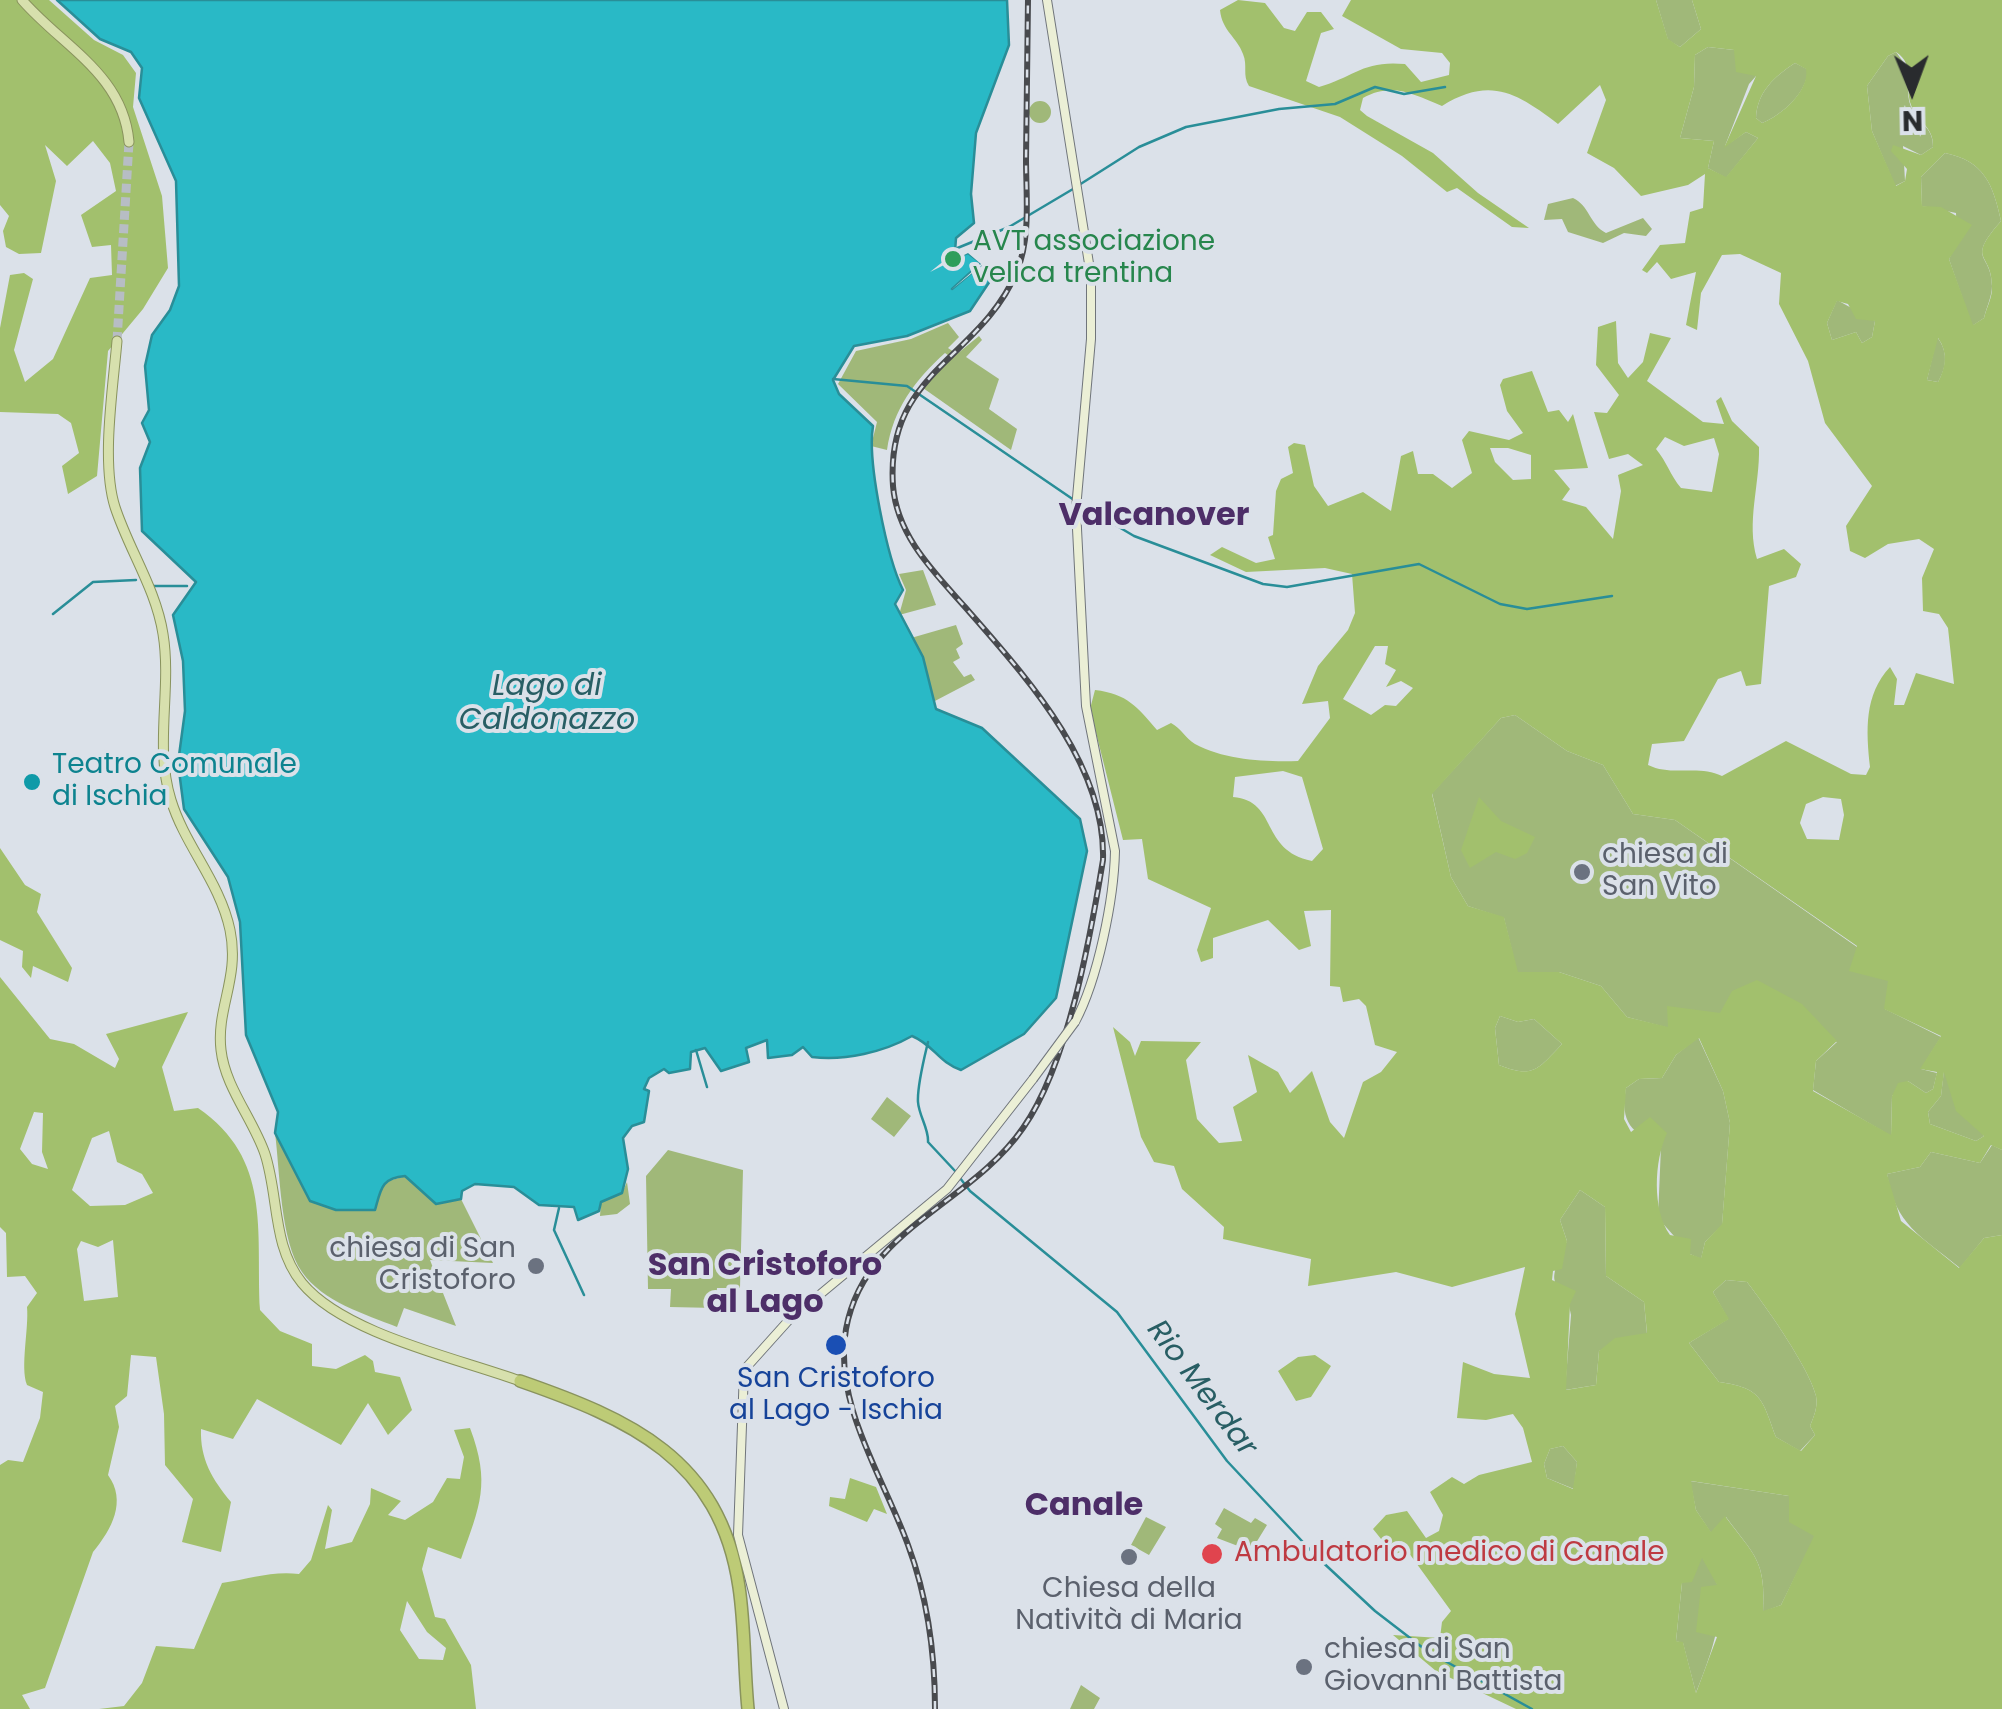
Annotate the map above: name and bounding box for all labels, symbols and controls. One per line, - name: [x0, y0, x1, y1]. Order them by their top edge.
- north arrow: [1862, 40, 1962, 140]
- text: N: [1902, 101, 1923, 140]
- place label: AVT associazione velica trentina: [973, 226, 1215, 292]
- marker: AVT associazione velica trentina: [942, 248, 964, 270]
- district label: Valcanover: [1058, 498, 1250, 536]
- water label: Lago di Caldonazzo: [459, 669, 635, 740]
- place label: Teatro Comunale di Ischia: [52, 749, 297, 815]
- marker: Teatro Comunale di Ischia: [21, 771, 43, 793]
- place label: chiesa di San Vito: [1602, 839, 1728, 905]
- marker: chiesa di San Vito: [1571, 861, 1593, 883]
- place label: chiesa di San Cristoforo: [329, 1233, 516, 1299]
- district label: San Cristoforo al Lago: [648, 1248, 882, 1323]
- marker: chiesa di San Cristoforo: [525, 1255, 547, 1277]
- water label: Rio Merdar: [1138, 1314, 1264, 1464]
- marker: San Cristoforo al Lago - Ischia: [823, 1332, 849, 1358]
- place label: San Cristoforo al Lago - Ischia: [729, 1363, 943, 1429]
- district label: Canale: [1025, 1488, 1143, 1526]
- place label: Ambulatorio medico di Canale: [1234, 1537, 1665, 1571]
- marker: Ambulatorio medico di Canale: [1199, 1541, 1225, 1567]
- marker: Chiesa della Natività di Maria: [1118, 1546, 1140, 1568]
- place label: Chiesa della Natività di Maria: [1015, 1573, 1243, 1639]
- place label: chiesa di San Giovanni Battista: [1324, 1634, 1563, 1700]
- marker: chiesa di San Giovanni Battista: [1293, 1656, 1315, 1678]

